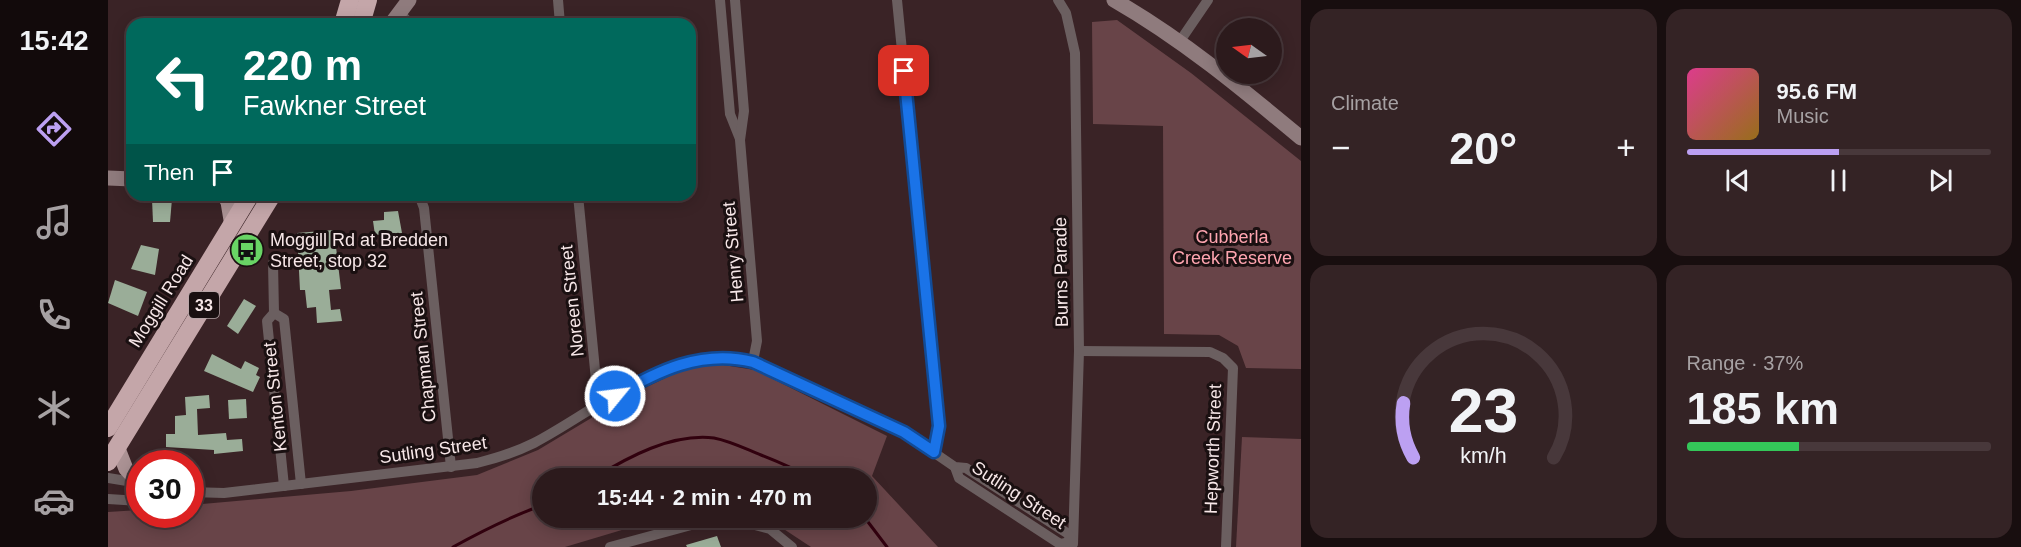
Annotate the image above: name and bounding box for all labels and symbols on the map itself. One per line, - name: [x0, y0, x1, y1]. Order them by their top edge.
- north arrow: [1216, 18, 1282, 84]
- pin: [878, 45, 929, 96]
- street label: Henry Street: [719, 201, 747, 303]
- street label: Burns Parade: [1050, 217, 1072, 327]
- park label: Cubberla Creek Reserve: [1172, 227, 1292, 268]
- place label: Moggill Rd at Bredden Street, stop 32: [270, 230, 448, 271]
- bus stop icon: Moggill Rd at Bredden Street, stop 32: [229, 232, 265, 268]
- street label: Noreen Street: [556, 244, 588, 358]
- street label: Moggill Road: [125, 251, 197, 351]
- street label: Chapman Street: [406, 291, 440, 423]
- road number: 33: [189, 292, 219, 318]
- street label: Kenton Street: [259, 341, 291, 453]
- position arrow: [583, 364, 647, 428]
- street label: Hepworth Street: [1201, 384, 1225, 514]
- street label: Sutling Street: [378, 433, 488, 467]
- speed limit sign: 30: [126, 450, 204, 528]
- street label: Sutling Street: [968, 457, 1070, 533]

